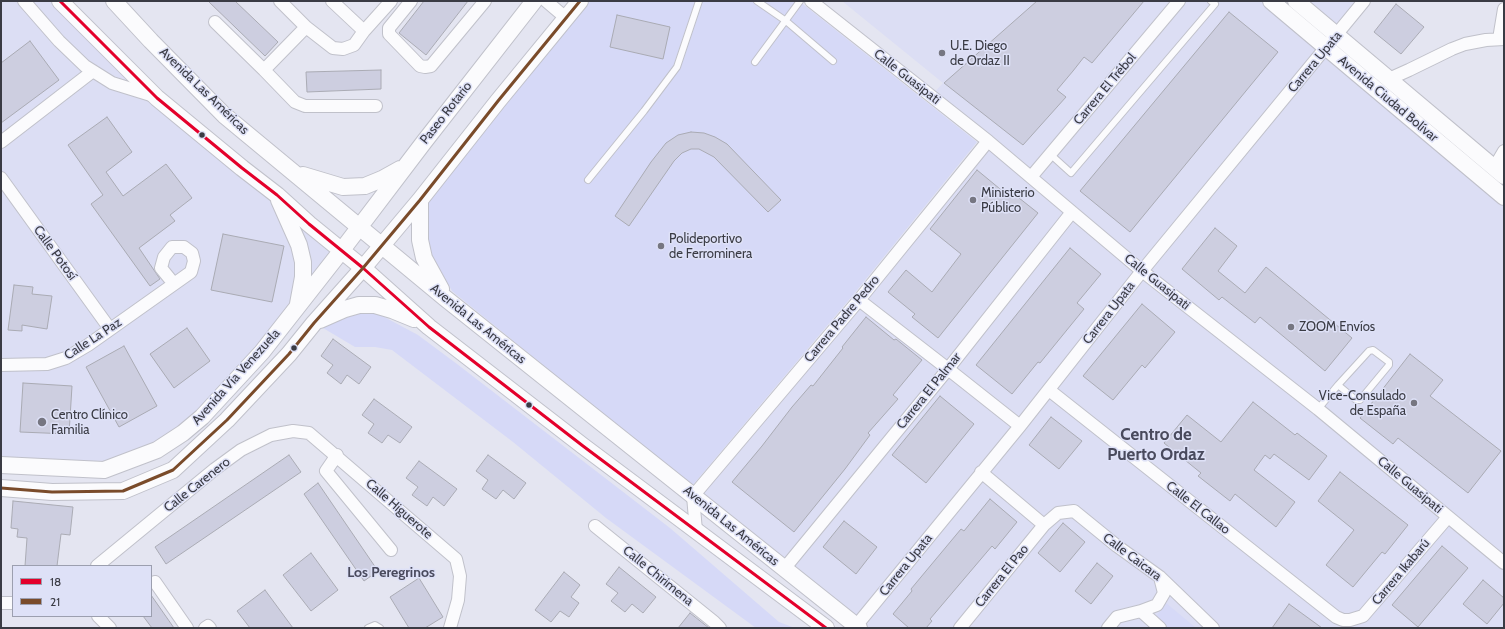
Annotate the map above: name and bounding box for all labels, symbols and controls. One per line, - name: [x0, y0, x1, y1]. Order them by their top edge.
- street label: Carrera Upata: [1285, 28, 1345, 96]
- place label: U.E. Diego de Ordaz II: [950, 38, 1010, 69]
- street label: Avenida Las Américas: [156, 44, 252, 138]
- street label: Calle Guasipati: [871, 46, 943, 108]
- marker: U.E. Diego de Ordaz II: [937, 48, 947, 58]
- street label: Carrera El Trébol: [1070, 50, 1140, 128]
- street label: Avenida Ciudad Bolívar: [1335, 53, 1441, 145]
- street label: Paseo Rotario: [417, 79, 475, 147]
- unlabelled marker: [197, 130, 207, 140]
- place label: Ministerio Público: [981, 185, 1035, 216]
- marker: Ministerio Público: [968, 195, 978, 205]
- street label: Calle Potosí: [30, 223, 80, 283]
- place label: Polideportivo de Ferrominera: [669, 231, 752, 262]
- marker: Polideportivo de Ferrominera: [656, 241, 666, 251]
- street label: Calle Guasipati: [1121, 251, 1193, 313]
- street label: Carrera Padre Pedro: [801, 272, 883, 366]
- street label: Carrera Upata: [1080, 279, 1138, 347]
- street label: Avenida Las Américas: [427, 281, 529, 367]
- street label: Calle La Paz: [61, 315, 125, 363]
- place label: ZOOM Envíos: [1299, 319, 1375, 335]
- marker: ZOOM Envíos: [1286, 322, 1296, 332]
- street label: Avenida Vía Venezuela: [189, 326, 283, 428]
- unlabelled marker: [289, 343, 299, 353]
- street label: Carrera El Palmar: [893, 350, 965, 432]
- place label: Vice-Consulado de España: [1319, 388, 1406, 419]
- marker: Vice-Consulado de España: [1409, 398, 1419, 408]
- unlabelled marker: [524, 400, 534, 410]
- place label: Centro Clínico Familia: [51, 407, 128, 438]
- marker: Centro Clínico Familia: [36, 416, 48, 428]
- district label: Centro de Puerto Ordaz: [1107, 425, 1205, 465]
- street label: Calle Guasipati: [1374, 453, 1446, 517]
- street label: Calle Carenero: [161, 454, 233, 516]
- street label: Calle Higuerote: [362, 476, 436, 542]
- street label: Calle El Callao: [1163, 478, 1233, 538]
- street label: Avenida Las Américas: [680, 483, 782, 569]
- street label: Calle Caicara: [1100, 530, 1164, 584]
- street label: Carrera Upata: [876, 531, 936, 599]
- street label: Carrera Ikabarú: [1369, 536, 1433, 608]
- street label: Carrera El Pao: [972, 542, 1032, 610]
- street label: Calle Chirimena: [620, 543, 696, 609]
- legend: [12, 565, 152, 617]
- district label: Los Peregrinos: [347, 565, 435, 581]
- text: 18: [50, 574, 61, 589]
- text: 21: [50, 594, 60, 609]

